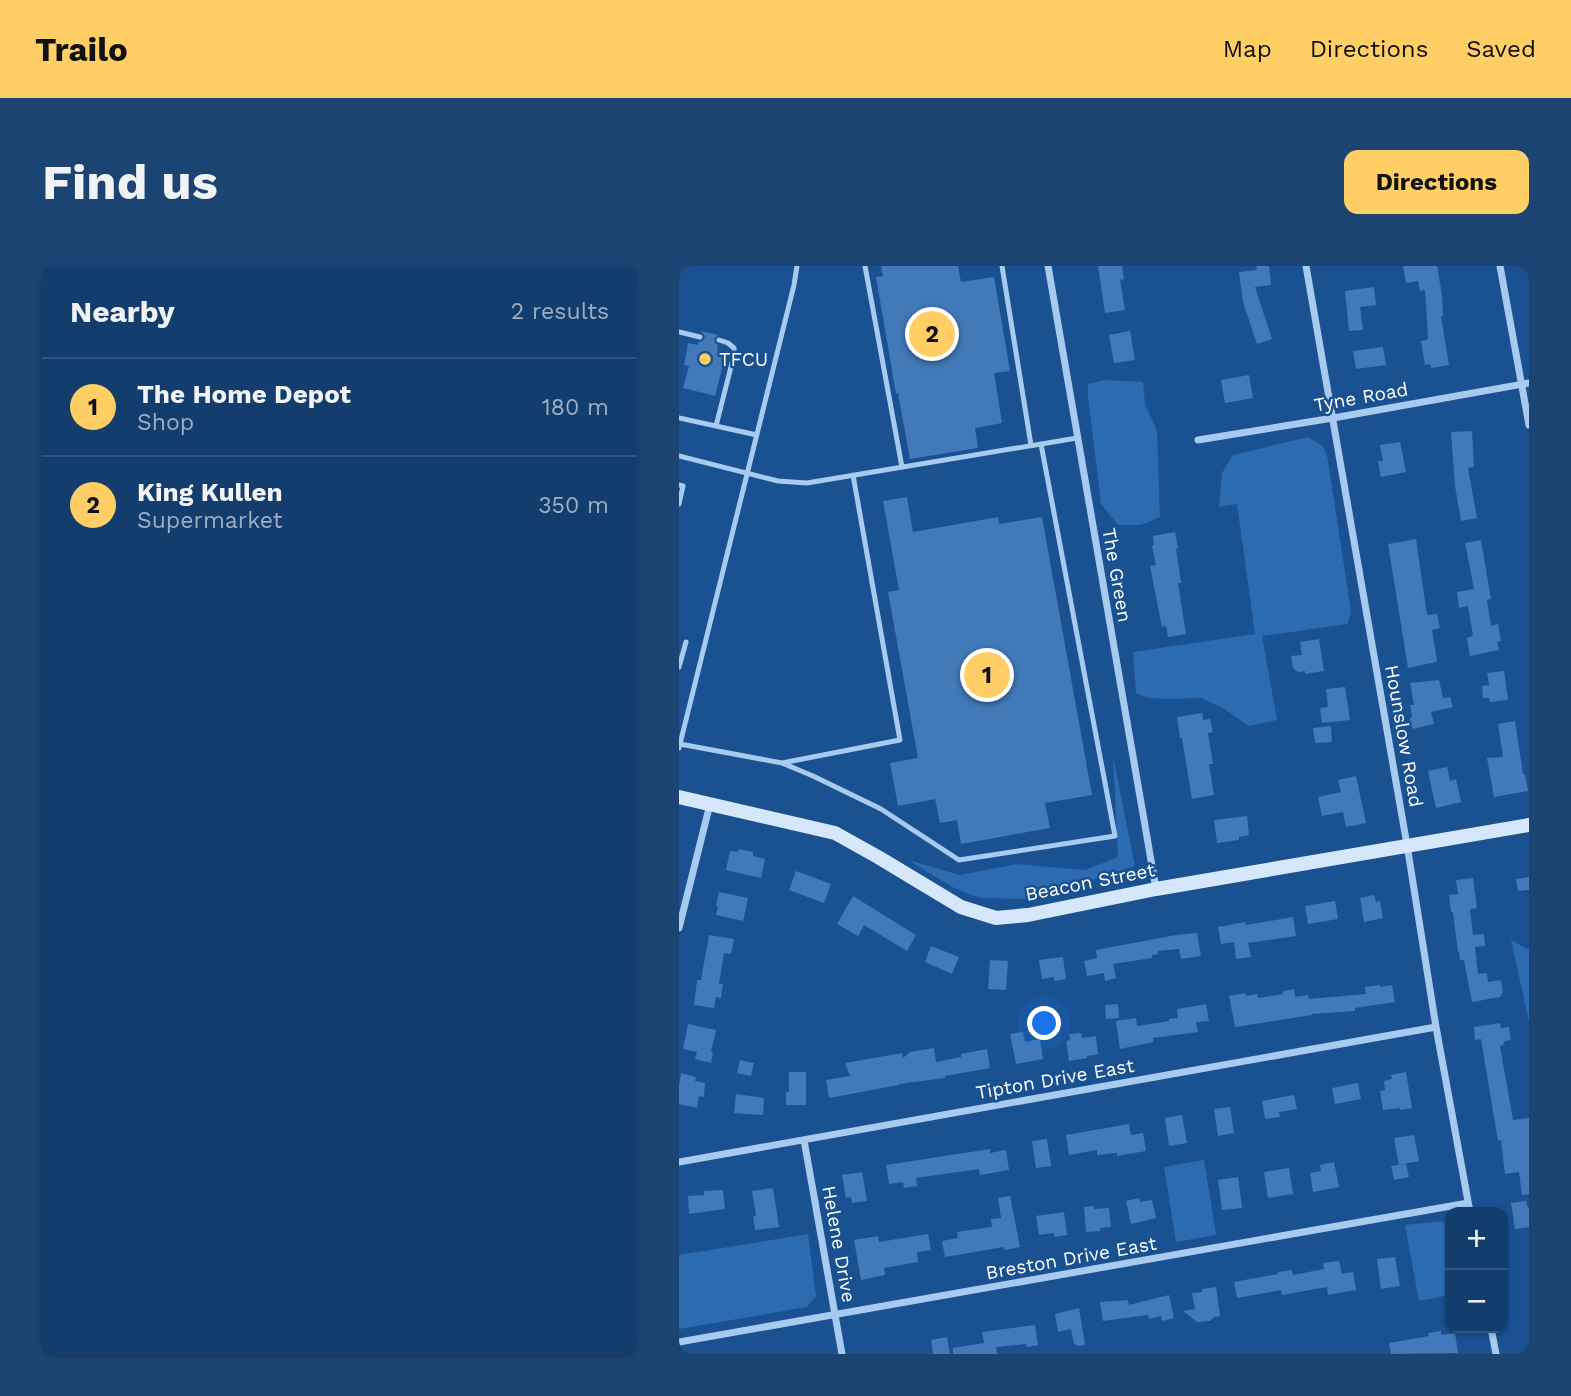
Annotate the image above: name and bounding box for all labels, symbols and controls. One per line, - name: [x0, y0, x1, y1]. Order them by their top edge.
- text: Trailo: [35, 30, 128, 69]
- text: Map: [1223, 35, 1272, 63]
- text: Directions: [1310, 35, 1428, 63]
- text: Saved: [1466, 35, 1536, 63]
- button: Directions: [1344, 150, 1529, 214]
- text: Find us: [42, 153, 218, 211]
- text: Nearby: [70, 294, 175, 329]
- text: 2 results: [511, 298, 609, 325]
- pin: 2: [909, 308, 955, 360]
- place label: TFCU: [719, 348, 768, 371]
- marker: TFCU: [697, 351, 713, 367]
- street label: Tyne Road: [1312, 377, 1410, 417]
- text: The Home Depot: [137, 379, 351, 409]
- text: 1: [88, 394, 98, 421]
- text: 180 m: [542, 394, 609, 421]
- text: Shop: [137, 409, 194, 436]
- text: King Kullen: [137, 477, 283, 507]
- text: 2: [86, 492, 100, 519]
- text: 350 m: [538, 492, 609, 519]
- text: Supermarket: [137, 507, 282, 534]
- street label: The Green: [1097, 526, 1137, 624]
- pin: 1: [964, 649, 1010, 701]
- street label: Hounslow Road: [1380, 663, 1428, 809]
- street label: Beacon Street: [1023, 858, 1157, 906]
- your location: [1027, 1006, 1061, 1040]
- street label: Tipton Drive East: [974, 1054, 1136, 1104]
- street label: Helene Drive: [817, 1184, 861, 1304]
- map controls: [1445, 1207, 1508, 1333]
- button: +: [1445, 1207, 1508, 1270]
- street label: Breston Drive East: [984, 1232, 1158, 1284]
- button: −: [1445, 1270, 1508, 1333]

